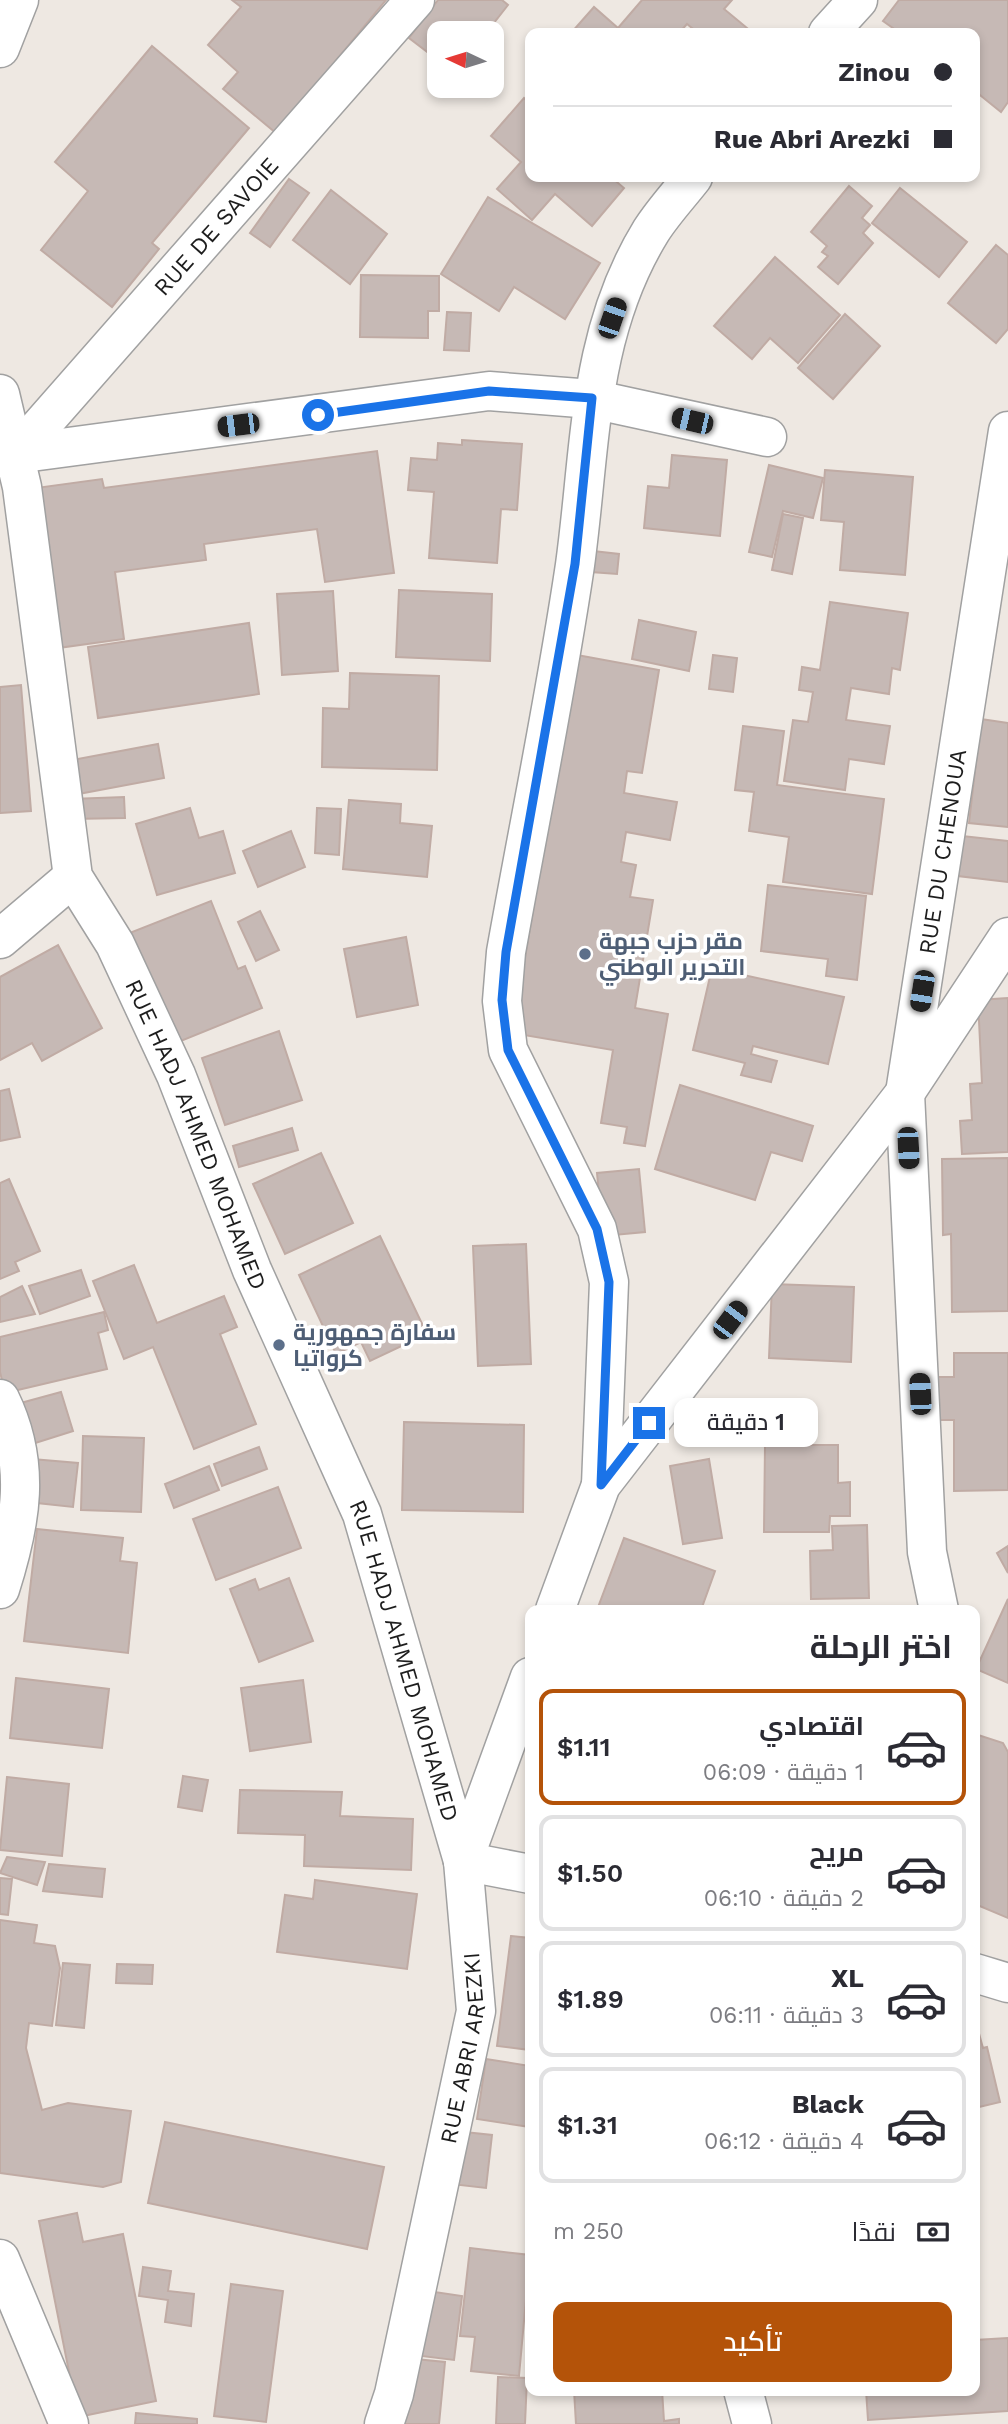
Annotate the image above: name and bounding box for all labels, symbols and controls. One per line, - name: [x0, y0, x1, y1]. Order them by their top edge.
- north arrow: [427, 21, 504, 98]
- map controls: [427, 21, 504, 98]
- text: Zinou: [838, 57, 910, 87]
- text: Rue Abri Arezki: [714, 124, 910, 154]
- street label: RUE DE SAVOIE: [149, 152, 284, 301]
- car: [596, 295, 629, 341]
- route start: [302, 399, 334, 431]
- car: [670, 406, 715, 436]
- car: [216, 412, 261, 438]
- street label: RUE DU CHENOUA: [914, 747, 972, 956]
- place label: مقر حزب جبهة التحرير الوطني: [599, 928, 745, 986]
- marker: مقر حزب جبهة التحرير الوطني: [577, 946, 593, 962]
- car: [909, 969, 936, 1013]
- street label: RUE HADJ AHMED MOHAMED: [119, 975, 272, 1294]
- car: [897, 1126, 920, 1170]
- car: [709, 1297, 752, 1343]
- place label: سفارة جمهورية كرواتيا: [293, 1319, 456, 1372]
- marker: سفارة جمهورية كرواتيا: [271, 1337, 287, 1353]
- car: [909, 1372, 932, 1416]
- callout: 1 دقيقة: [674, 1398, 817, 1448]
- route end: [633, 1407, 665, 1439]
- text: 1 دقيقة: [707, 1409, 785, 1436]
- street label: RUE HADJ AHMED MOHAMED: [343, 1496, 464, 1825]
- text: اختر الرحلة: [810, 1628, 952, 1666]
- text: اقتصادي: [759, 1711, 864, 1741]
- icon: car: [885, 1716, 948, 1779]
- text: $1.11: [557, 1732, 610, 1762]
- text: 1 دقيقة · 06:09: [703, 1759, 864, 1786]
- text: مريح: [809, 1837, 864, 1867]
- icon: car: [885, 1842, 948, 1905]
- text: $1.50: [557, 1858, 623, 1888]
- text: 2 دقيقة · 06:10: [704, 1885, 864, 1912]
- street label: RUE ABRI AREZKI: [435, 1951, 491, 2146]
- text: XL: [831, 1963, 864, 1993]
- icon: car: [885, 1968, 948, 2031]
- text: $1.89: [557, 1984, 624, 2014]
- text: 3 دقيقة · 06:11: [709, 2002, 864, 2029]
- text: Black: [792, 2089, 864, 2119]
- icon: car: [885, 2094, 948, 2157]
- text: $1.31: [557, 2110, 618, 2140]
- text: 4 دقيقة · 06:12: [704, 2128, 864, 2155]
- icon: cash: [914, 2213, 952, 2251]
- text: نقدًا: [852, 2217, 896, 2247]
- text: 250 m: [553, 2218, 624, 2245]
- button: تأكيد: [553, 2302, 952, 2382]

